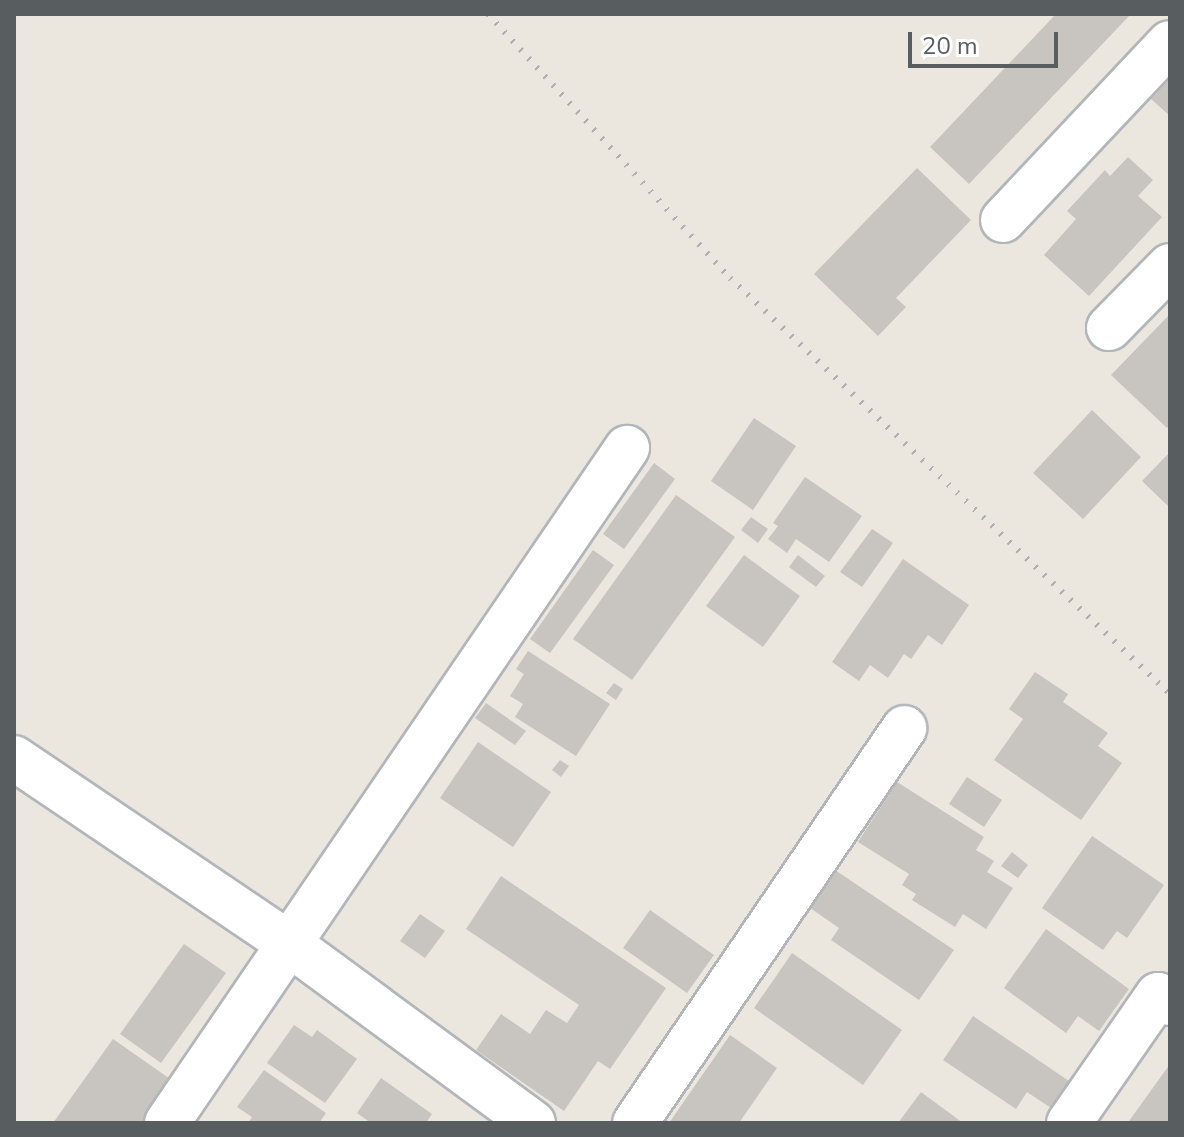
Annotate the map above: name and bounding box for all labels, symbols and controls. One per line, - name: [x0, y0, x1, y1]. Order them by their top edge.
- scale bar: [912, 16, 1062, 66]
- text: 20 m: [922, 30, 978, 62]

